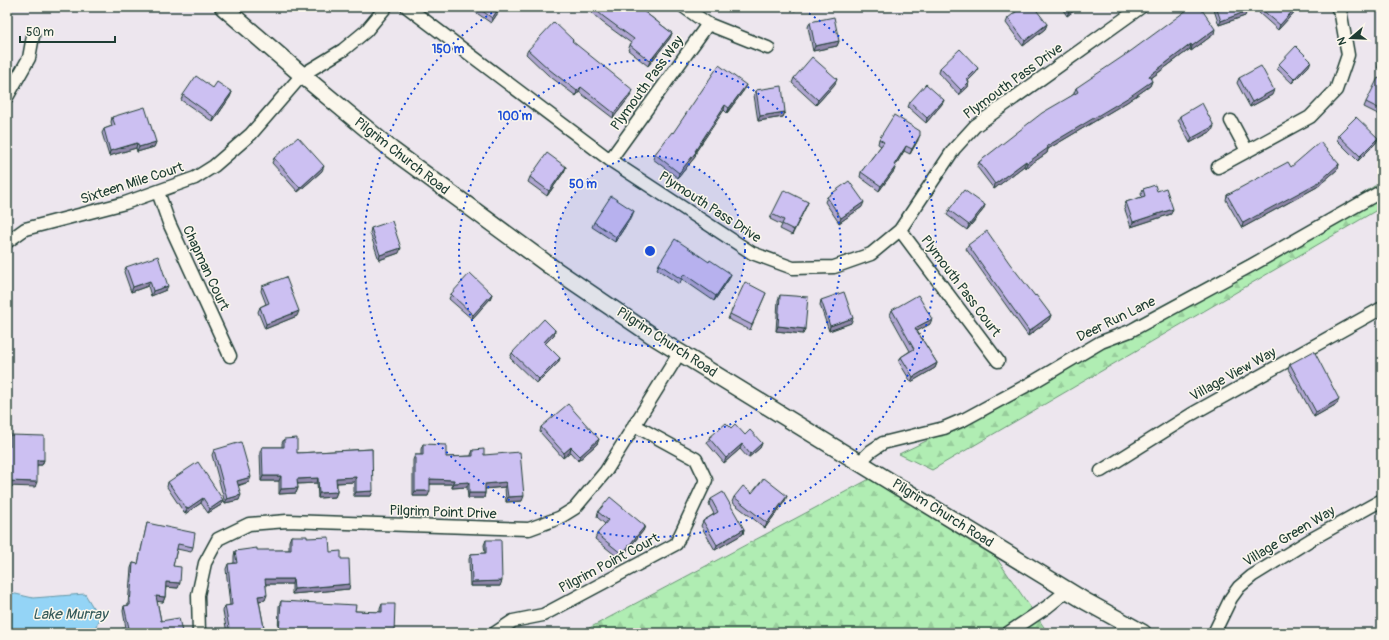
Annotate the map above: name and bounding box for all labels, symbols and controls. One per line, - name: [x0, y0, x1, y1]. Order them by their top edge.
- scale bar: [20, 18, 115, 44]
- north arrow: [1331, 18, 1371, 58]
- text: 50 m: [26, 25, 54, 40]
- street label: Plymouth Pass Way: [607, 32, 687, 134]
- text: N: [1334, 35, 1349, 47]
- street label: Plymouth Pass Drive: [960, 39, 1066, 123]
- text: 150 m: [432, 42, 465, 57]
- text: 100 m: [498, 109, 533, 124]
- street label: Pilgrim Church Road: [351, 114, 453, 199]
- street label: Sixteen Mile Court: [78, 158, 186, 208]
- street label: Plymouth Pass Drive: [656, 168, 764, 246]
- text: 50 m: [569, 177, 597, 192]
- street label: Chapman Court: [179, 223, 233, 313]
- street label: Plymouth Pass Court: [917, 232, 1005, 340]
- centre of rings: [643, 244, 657, 258]
- street label: Deer Run Lane: [1074, 293, 1158, 345]
- street label: Pilgrim Church Road: [614, 303, 720, 381]
- street label: Village View Way: [1187, 343, 1279, 405]
- street label: Pilgrim Church Road: [889, 475, 997, 551]
- street label: Pilgrim Point Drive: [389, 502, 497, 522]
- street label: Village Green Way: [1240, 502, 1338, 570]
- street label: Pilgrim Point Court: [556, 529, 662, 597]
- water label: Lake Murray: [33, 605, 110, 624]

